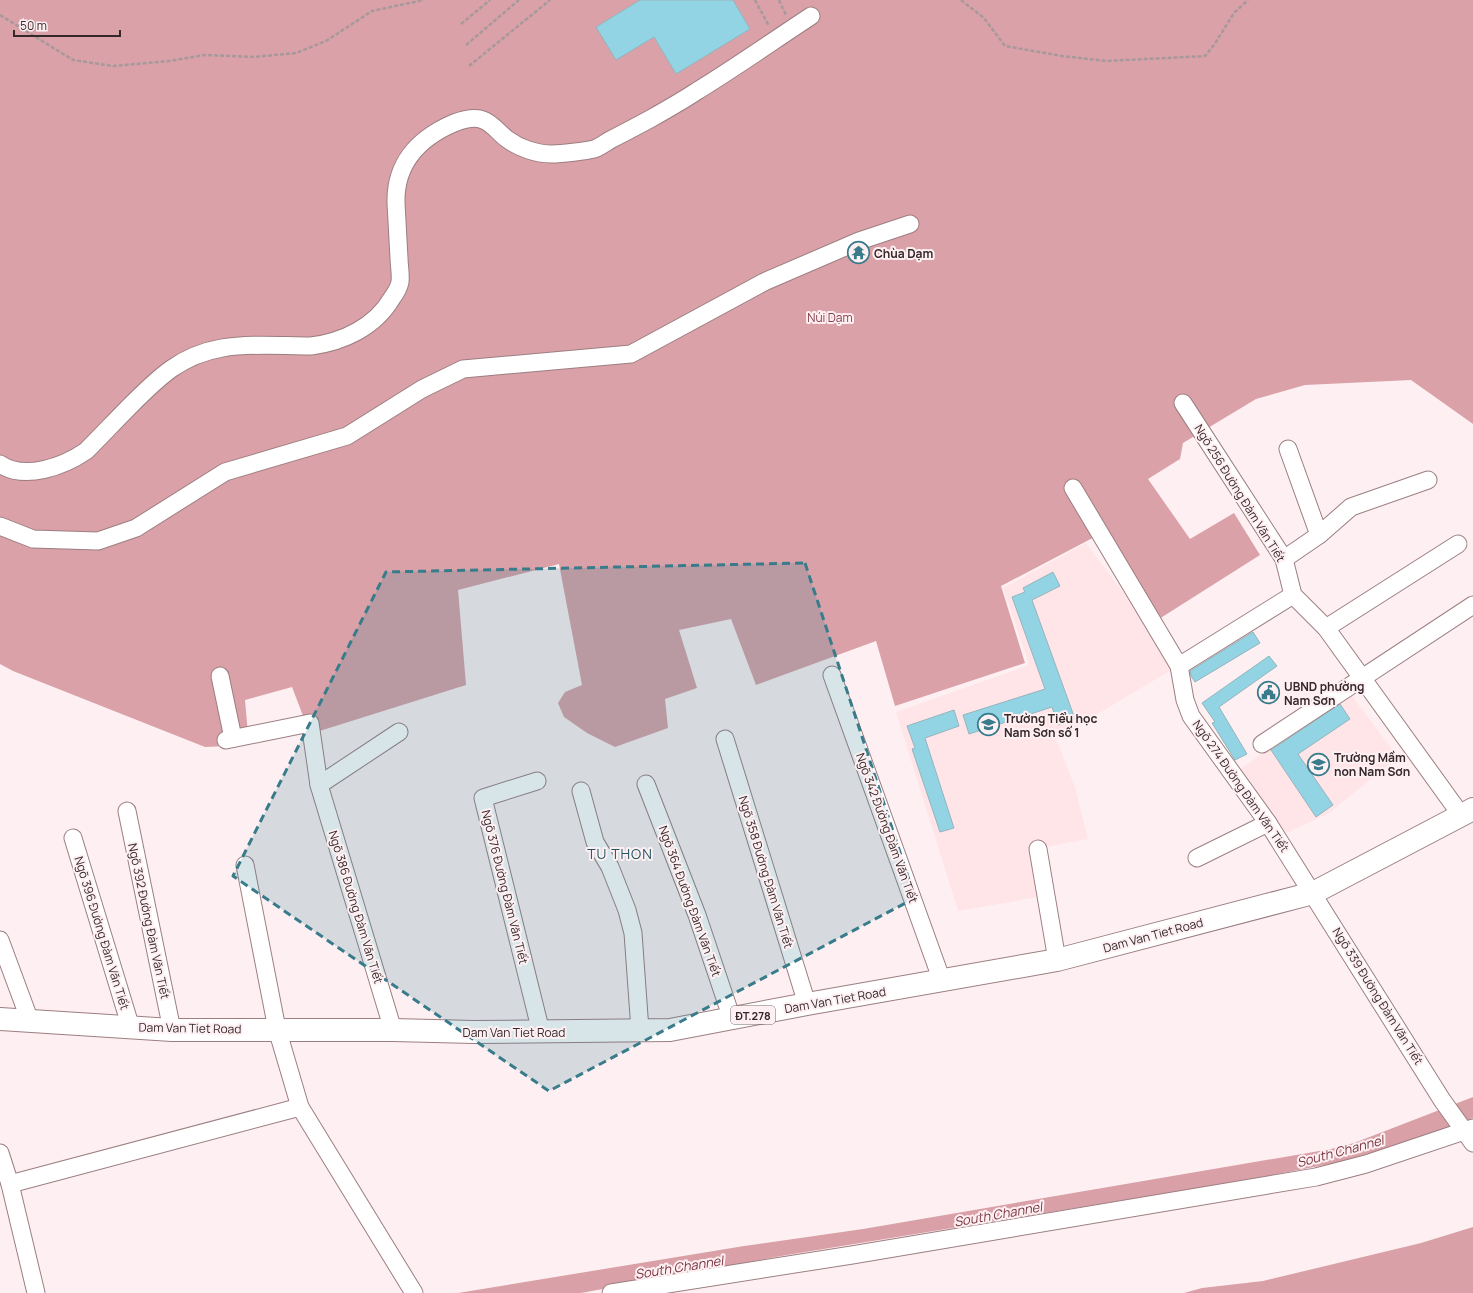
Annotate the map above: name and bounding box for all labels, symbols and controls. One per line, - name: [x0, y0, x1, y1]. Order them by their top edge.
- scale bar: [14, 12, 120, 38]
- text: 50 m: [20, 17, 47, 34]
- temple icon: Chùa Dạm: [846, 240, 872, 266]
- place label: Chùa Dạm: [874, 245, 934, 262]
- park label: Núi Dạm: [807, 309, 853, 326]
- street label: Ngõ 256 Đường Đàm Văn Tiết: [1191, 421, 1290, 565]
- place label: UBND phường Nam Sơn: [1284, 678, 1364, 709]
- public building icon: UBND phường Nam Sơn: [1256, 680, 1282, 706]
- place label: Trường Tiểu học Nam Sơn số 1: [1004, 710, 1097, 741]
- school or university icon: Trường Tiểu học Nam Sơn số 1: [976, 712, 1002, 738]
- street label: Ngõ 274 Đường Đàm Văn Tiết: [1189, 717, 1293, 856]
- place label: Trường Mầm non Nam Sơn: [1334, 749, 1410, 780]
- street label: Ngõ 342 Đường Đàm Văn Tiết: [852, 751, 922, 906]
- school or university icon: Trường Mầm non Nam Sơn: [1305, 751, 1331, 777]
- street label: Ngõ 358 Đường Đàm Văn Tiết: [735, 794, 797, 951]
- street label: Ngõ 376 Đường Đàm Văn Tiết: [478, 808, 532, 966]
- street label: Ngõ 364 Đường Đàm Văn Tiết: [655, 823, 725, 979]
- street label: Ngõ 386 Đường Đàm Văn Tiết: [325, 828, 387, 986]
- street label: Ngõ 392 Đường Đàm Văn Tiết: [124, 841, 174, 1001]
- district label: TU THON: [587, 844, 653, 863]
- street label: Ngõ 396 Đường Đàm Văn Tiết: [71, 854, 134, 1012]
- street label: Dam Van Tiet Road: [1101, 913, 1205, 957]
- street label: Ngõ 339 Đường Đàm Văn Tiết: [1329, 924, 1427, 1068]
- street label: Dam Van Tiet Road: [783, 983, 887, 1017]
- road number: ĐT.278: [731, 1006, 775, 1024]
- street label: Dam Van Tiet Road: [138, 1019, 242, 1037]
- street label: Dam Van Tiet Road: [463, 1024, 565, 1041]
- water label: South Channel: [1295, 1130, 1387, 1171]
- water label: South Channel: [952, 1197, 1045, 1231]
- water label: South Channel: [634, 1251, 726, 1283]

